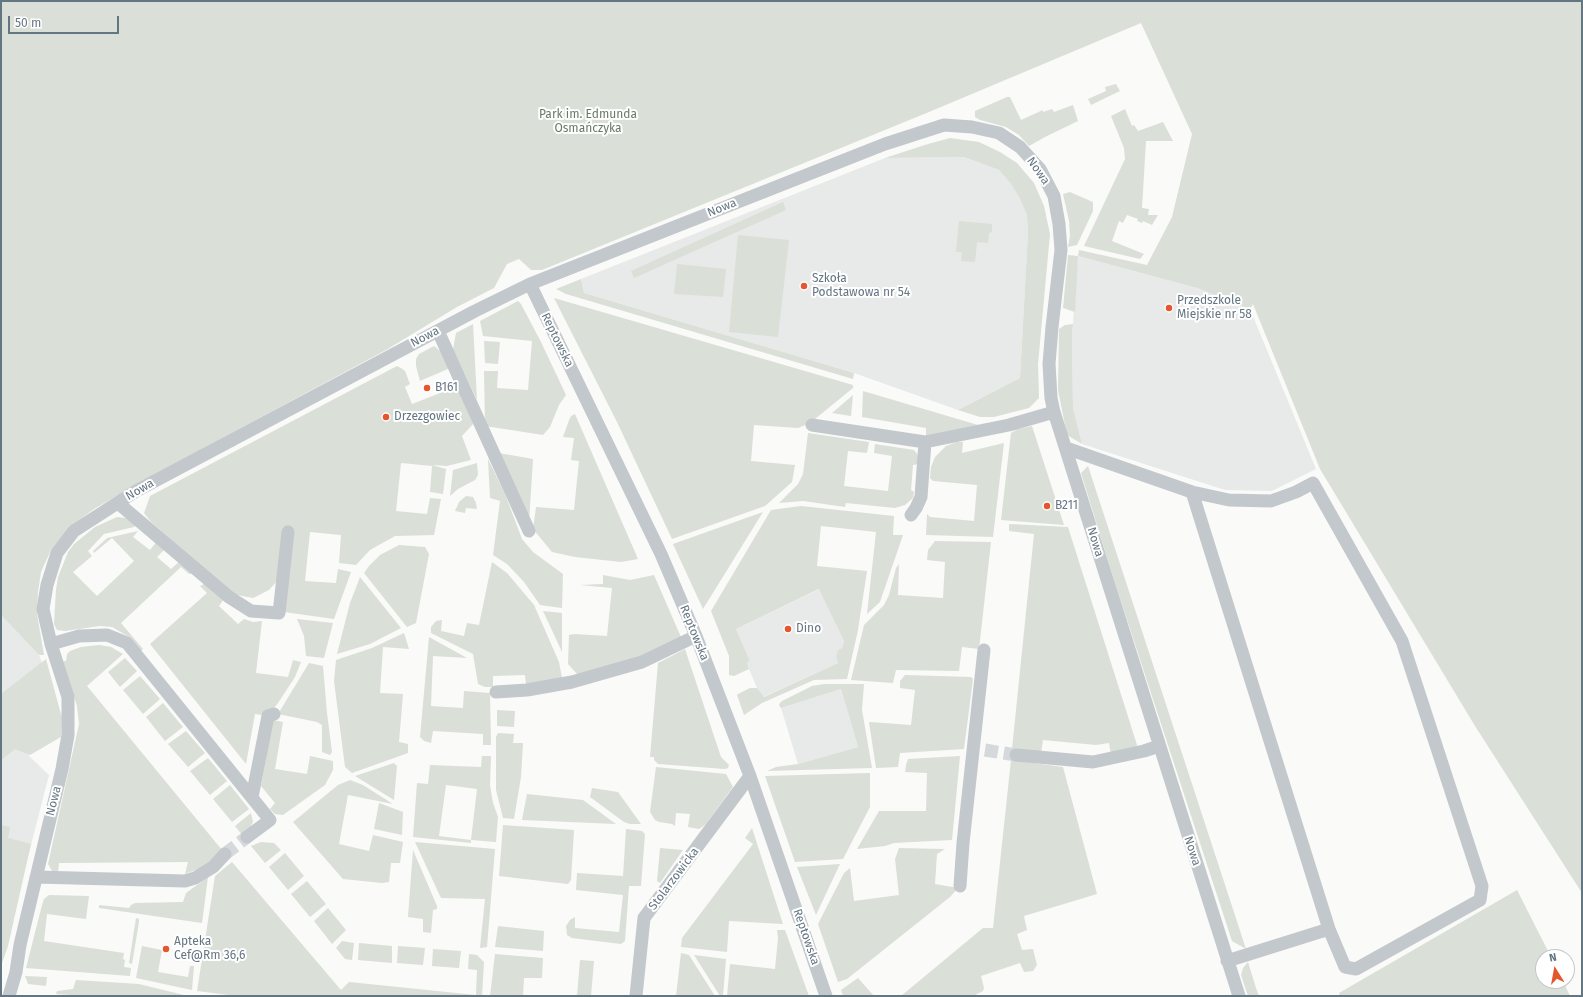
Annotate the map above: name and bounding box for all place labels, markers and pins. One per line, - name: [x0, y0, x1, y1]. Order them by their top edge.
- place label: Szkoła Podstawowa nr 54: [812, 272, 910, 300]
- marker: Szkoła Podstawowa nr 54: [799, 281, 809, 291]
- place label: Przedszkole Miejskie nr 58: [1177, 294, 1252, 322]
- marker: Przedszkole Miejskie nr 58: [1164, 303, 1174, 313]
- place label: B161: [435, 381, 458, 395]
- marker: B161: [422, 383, 432, 393]
- place label: Drzezgowiec: [394, 410, 460, 424]
- marker: Drzezgowiec: [381, 412, 391, 422]
- place label: B211: [1055, 499, 1078, 513]
- marker: B211: [1042, 501, 1052, 511]
- place label: Dino: [796, 622, 821, 636]
- marker: Dino: [783, 624, 793, 634]
- place label: Apteka Cef@Rm 36,6: [174, 935, 245, 963]
- marker: Apteka Cef@Rm 36,6: [161, 944, 171, 954]

